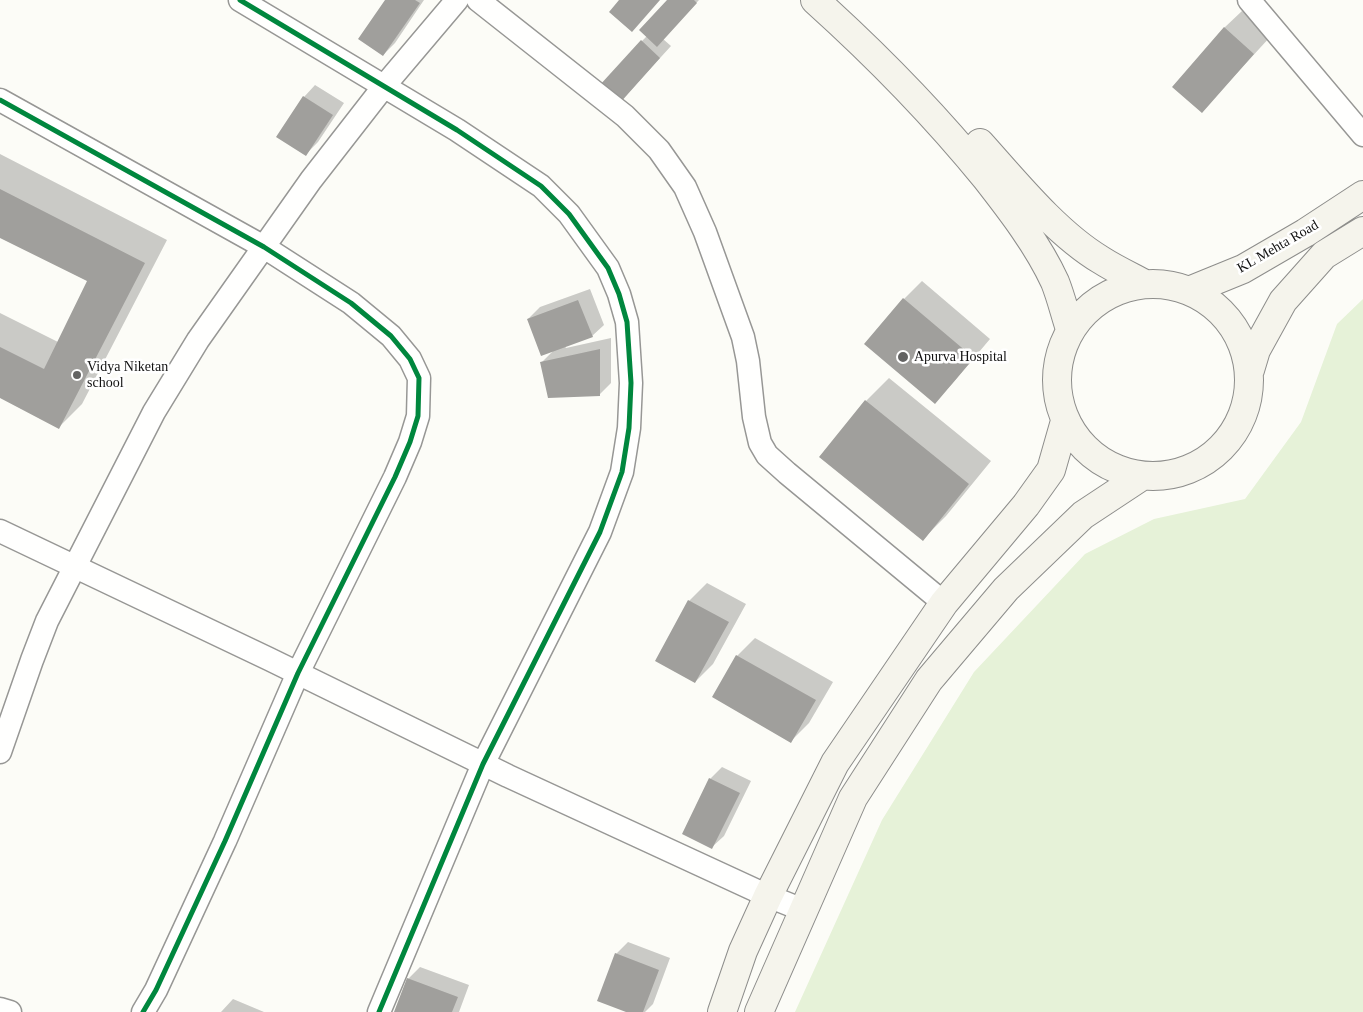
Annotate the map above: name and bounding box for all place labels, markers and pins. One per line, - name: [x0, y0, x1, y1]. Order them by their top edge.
- place label: Apurva Hospital: [914, 349, 1007, 365]
- marker: Apurva Hospital: [896, 350, 910, 364]
- place label: Vidya Niketan school: [87, 359, 168, 392]
- marker: Vidya Niketan school: [71, 369, 83, 381]

